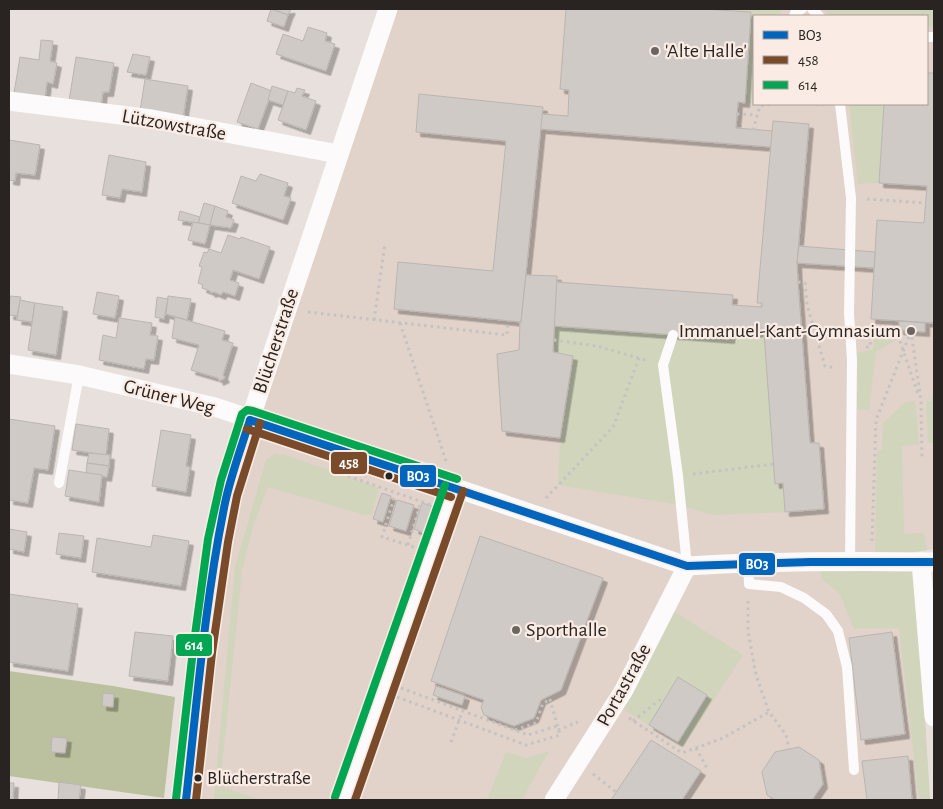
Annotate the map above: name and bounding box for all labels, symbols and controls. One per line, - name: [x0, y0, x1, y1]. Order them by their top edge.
- legend: [753, 15, 928, 105]
- text: BO3: [798, 28, 822, 43]
- place label: 'Alte Halle': [665, 41, 747, 61]
- marker: 'Alte Halle': [649, 45, 661, 57]
- text: 458: [798, 53, 819, 68]
- text: 614: [798, 78, 817, 93]
- street label: Lützowstraße: [120, 106, 228, 144]
- street label: Blücherstraße: [250, 286, 302, 396]
- place label: Immanuel-Kant-Gymnasium: [679, 321, 901, 341]
- marker: Immanuel-Kant-Gymnasium: [905, 325, 917, 337]
- street label: Grüner Weg: [121, 376, 217, 418]
- line badge: 458: [330, 451, 368, 475]
- text: 458: [339, 457, 359, 471]
- line badge: BO3: [399, 464, 437, 488]
- text: BO3: [406, 470, 430, 484]
- unlabelled marker: [384, 471, 394, 481]
- line badge: BO3: [738, 552, 776, 576]
- text: BO3: [745, 558, 769, 572]
- place label: Sporthalle: [526, 620, 607, 640]
- marker: Sporthalle: [510, 624, 522, 636]
- line badge: 614: [175, 633, 213, 657]
- text: 614: [185, 639, 203, 653]
- street label: Portastraße: [593, 640, 655, 730]
- place label: Blücherstraße: [207, 769, 311, 788]
- marker: Blücherstraße: [193, 773, 203, 783]

